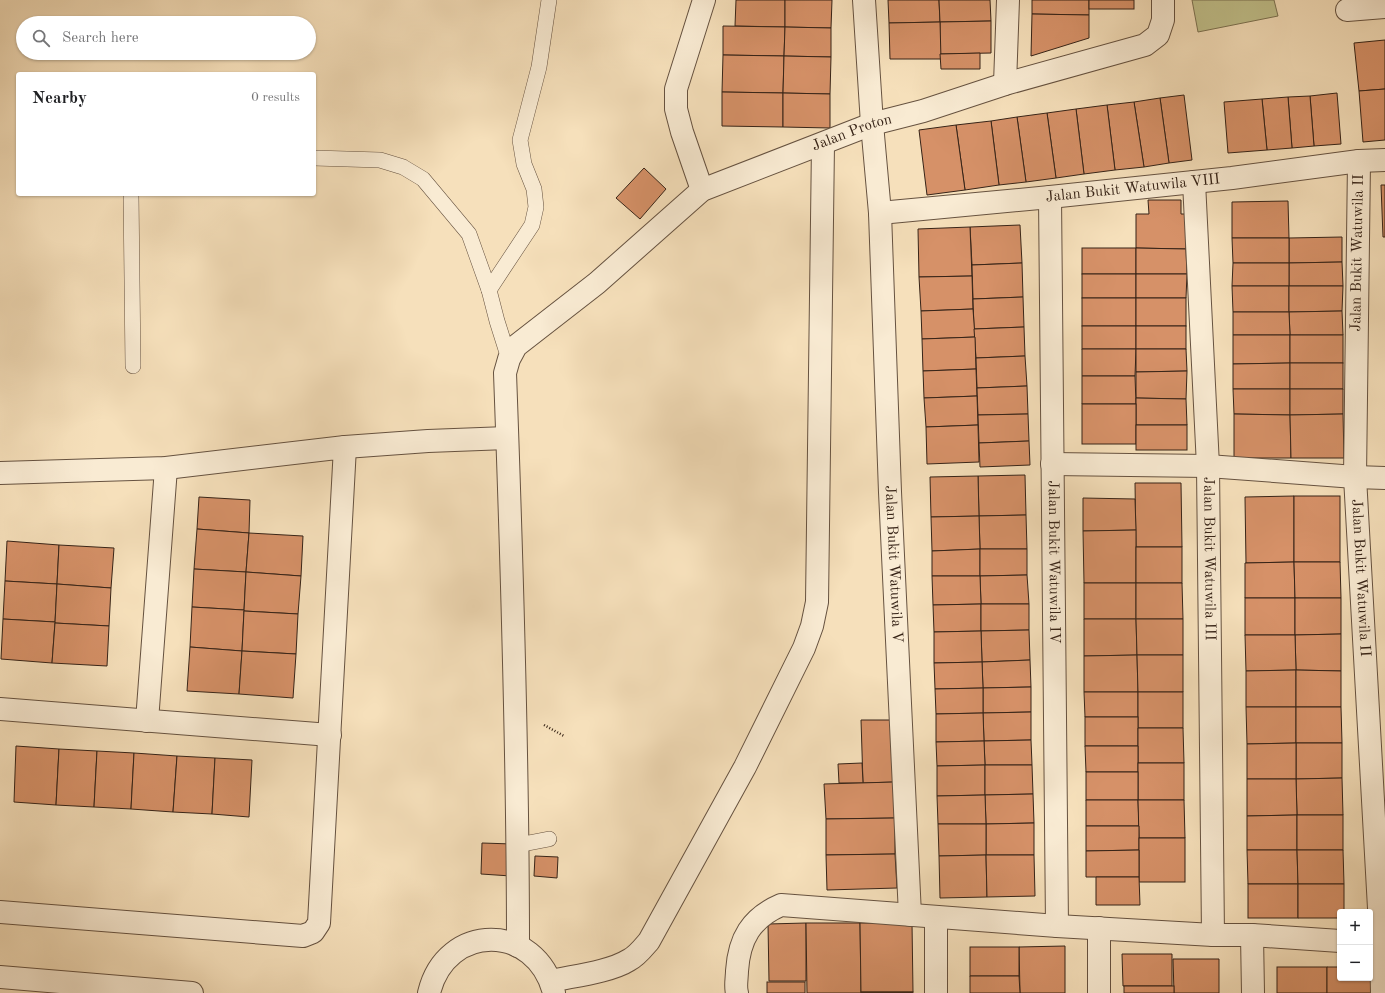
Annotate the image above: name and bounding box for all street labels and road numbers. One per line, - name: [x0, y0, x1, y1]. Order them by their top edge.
- street label: Jalan Proton: [810, 112, 893, 154]
- street label: Jalan Bukit Watuwila VIII: [1045, 172, 1221, 205]
- street label: Jalan Bukit Watuwila II: [1349, 174, 1367, 332]
- street label: Jalan Bukit Watuwila III: [1201, 477, 1217, 641]
- street label: Jalan Bukit Watuwila IV: [1045, 480, 1062, 644]
- street label: Jalan Bukit Watuwila V: [882, 485, 905, 644]
- street label: Jalan Bukit Watuwila II: [1349, 499, 1372, 657]

